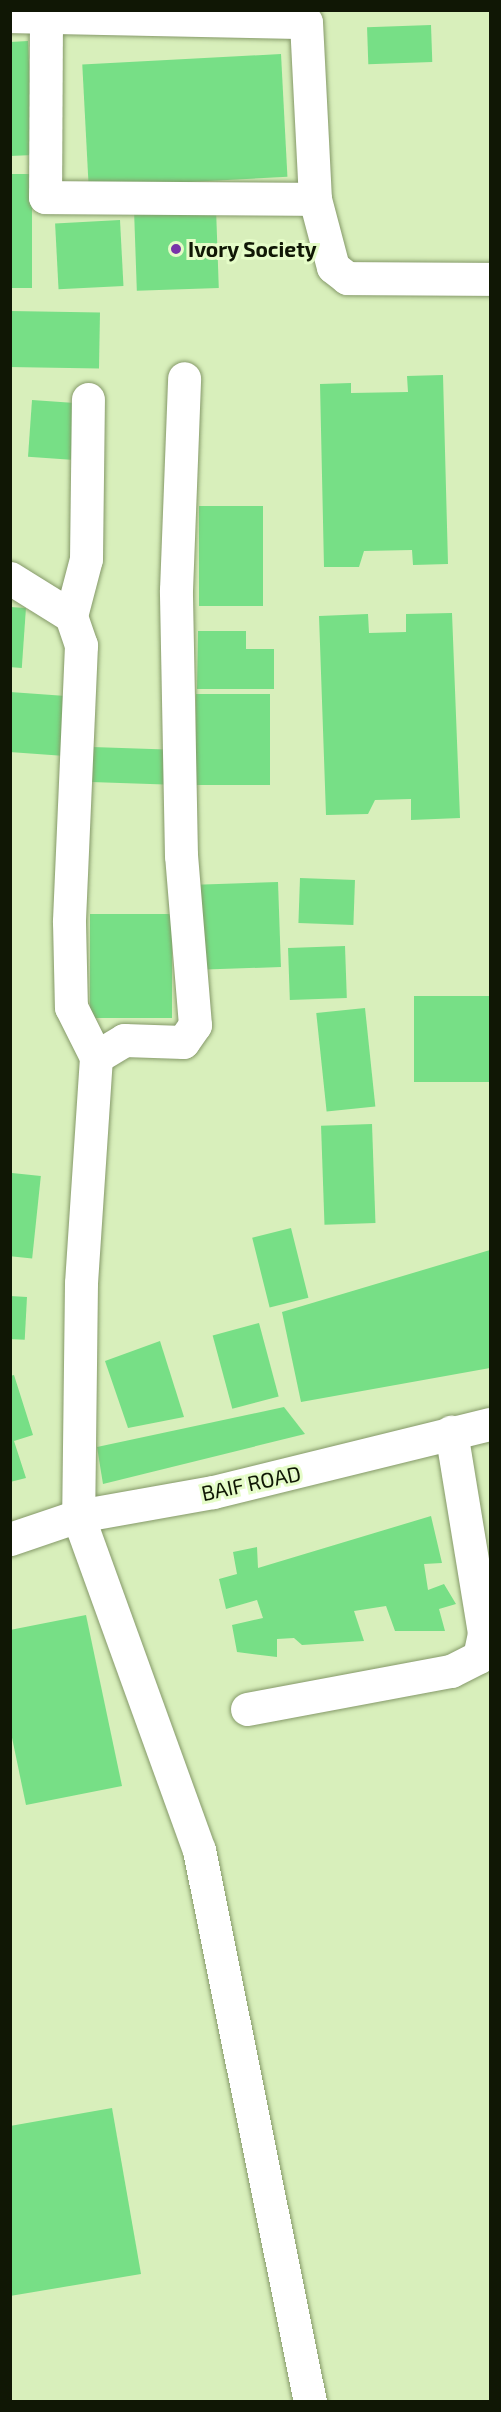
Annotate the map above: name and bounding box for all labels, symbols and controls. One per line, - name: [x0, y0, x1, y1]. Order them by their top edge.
- place label: Ivory Society: [188, 236, 317, 262]
- marker: Ivory Society: [169, 242, 183, 256]
- street label: BAIF ROAD: [199, 1460, 303, 1506]

